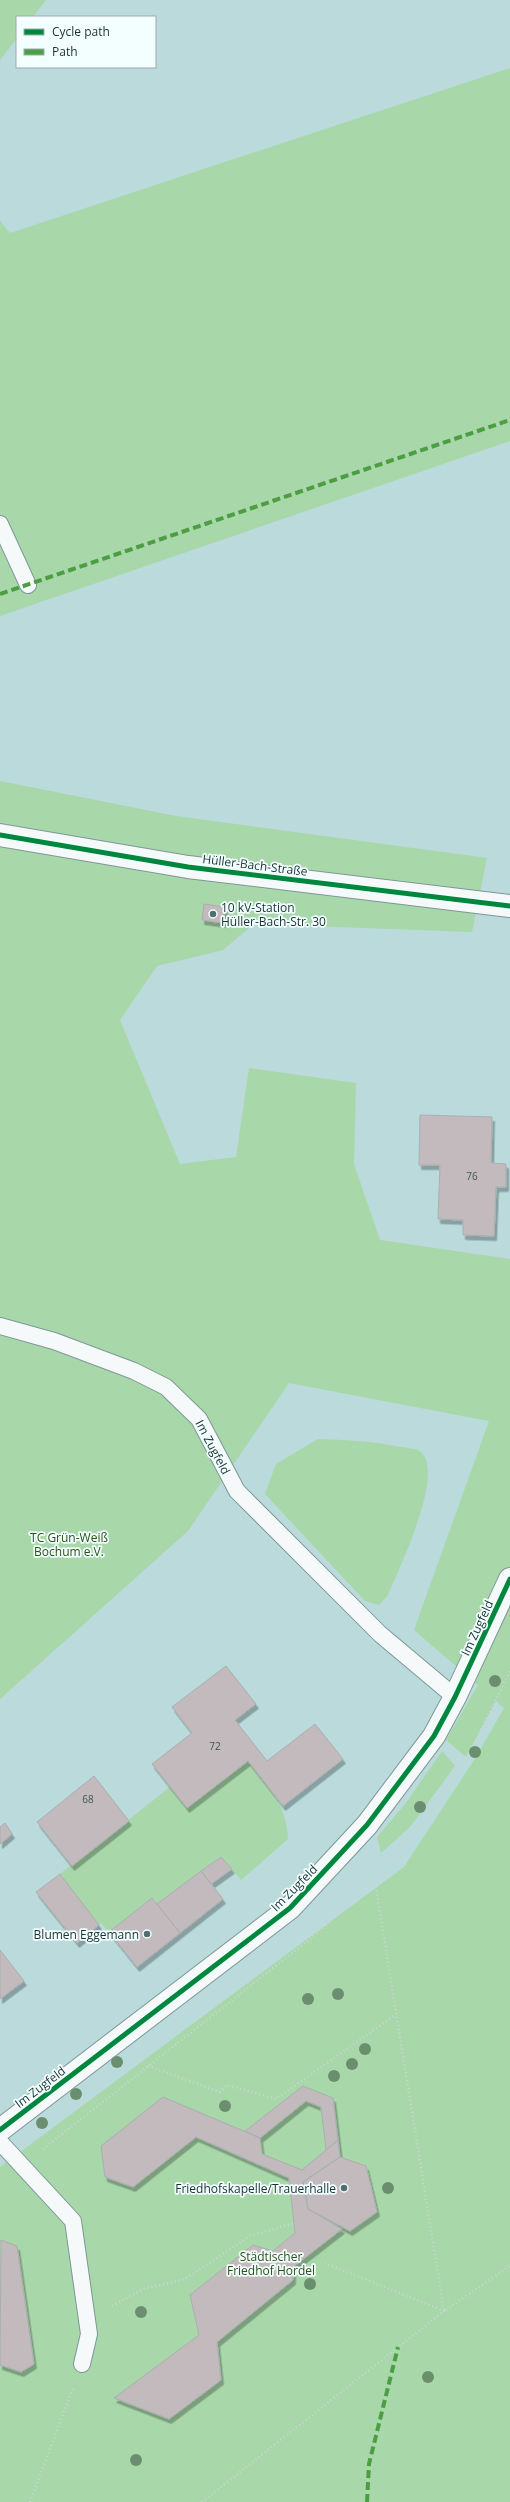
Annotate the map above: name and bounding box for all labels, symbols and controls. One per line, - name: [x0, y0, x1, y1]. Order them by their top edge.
- legend: [16, 16, 156, 68]
- text: Cycle path: [52, 23, 110, 40]
- text: Path: [52, 43, 78, 60]
- street label: Hüller-Bach-Straße: [201, 850, 309, 880]
- place label: 10 kV-Station Hüller-Bach-Str. 30: [221, 899, 326, 930]
- marker: 10 kV-Station Hüller-Bach-Str. 30: [208, 909, 218, 919]
- house number: 76: [466, 1169, 478, 1183]
- street label: Im Zugfeld: [192, 1417, 234, 1477]
- park label: TC Grün-Weiß Bochum e.V.: [30, 1529, 108, 1560]
- street label: Im Zugfeld: [457, 1597, 497, 1659]
- house number: 72: [209, 1739, 221, 1753]
- house number: 68: [82, 1792, 94, 1806]
- street label: Im Zugfeld: [267, 1861, 321, 1915]
- place label: Blumen Eggemann: [34, 1926, 139, 1943]
- marker: Blumen Eggemann: [142, 1929, 152, 1939]
- street label: Im Zugfeld: [11, 2062, 69, 2112]
- place label: Friedhofskapelle/Trauerhalle: [175, 2180, 336, 2197]
- marker: Friedhofskapelle/Trauerhalle: [339, 2183, 349, 2193]
- park label: Städtischer Friedhof Hordel: [227, 2248, 315, 2279]

